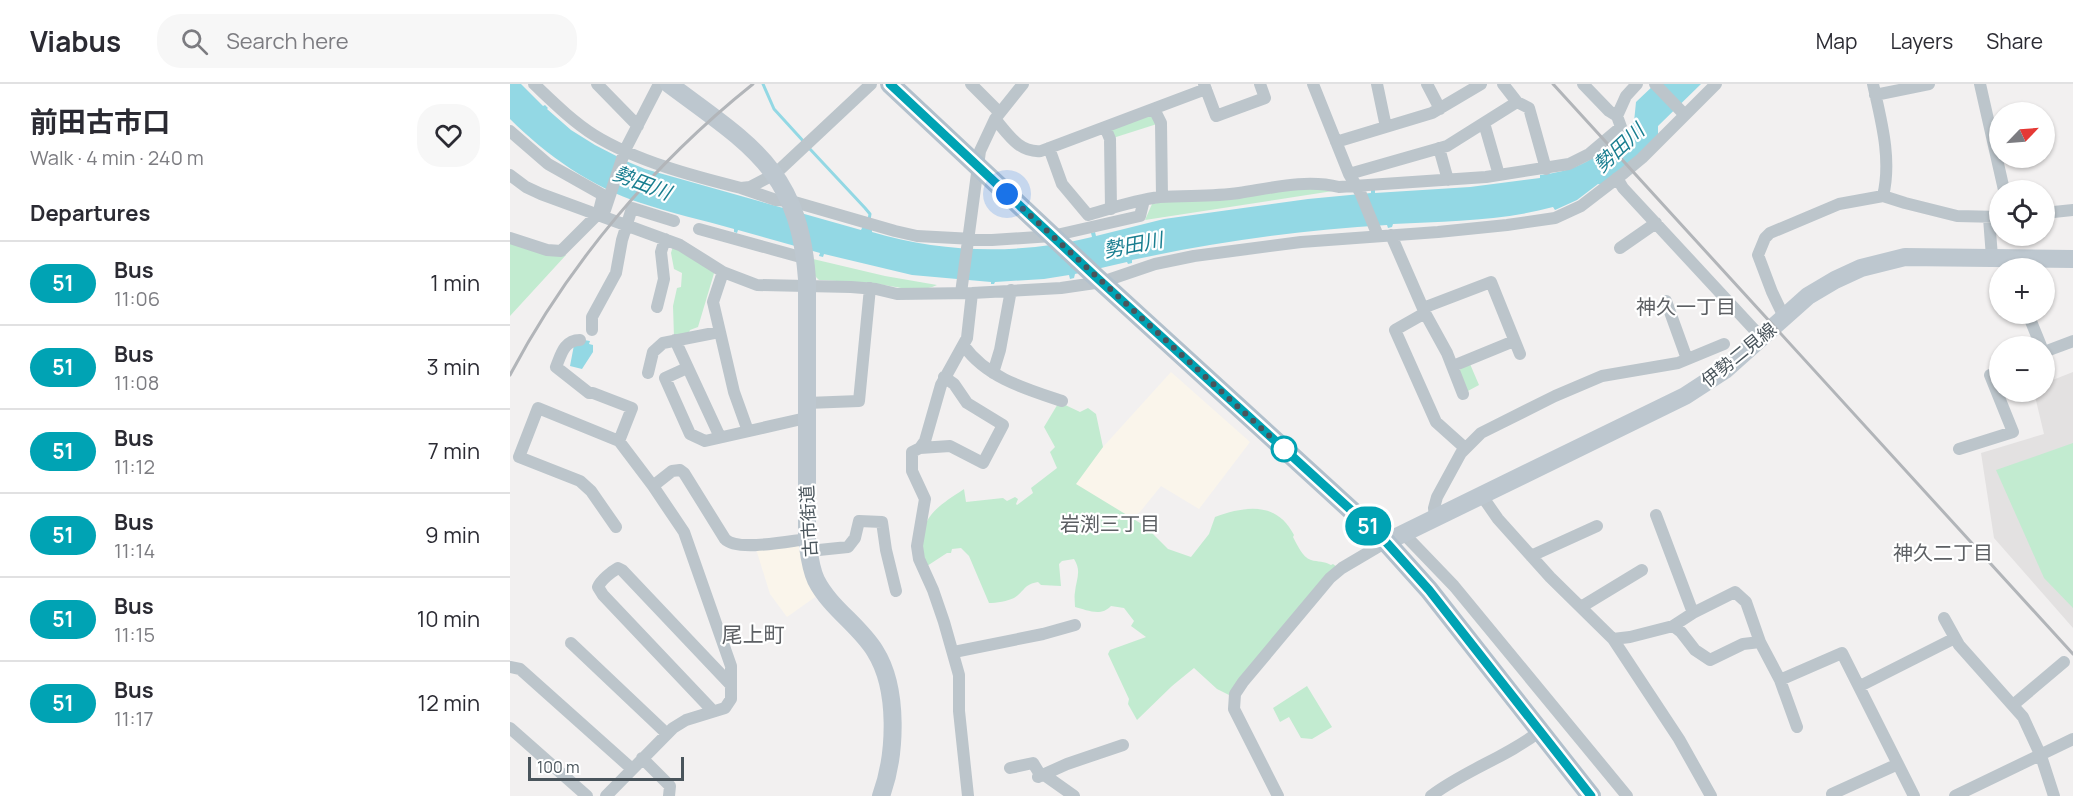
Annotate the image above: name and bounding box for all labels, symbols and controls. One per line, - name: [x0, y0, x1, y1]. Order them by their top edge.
- search box: [157, 14, 577, 68]
- text: Viabus: [30, 22, 121, 60]
- icon: search: [178, 25, 211, 58]
- text: Search here: [226, 26, 349, 56]
- text: Map: [1816, 27, 1857, 55]
- text: Layers: [1890, 27, 1953, 55]
- text: Share: [1986, 27, 2043, 55]
- text: 前田古市口: [30, 102, 170, 140]
- north arrow: [1989, 102, 2055, 168]
- map controls: [1989, 102, 2055, 402]
- button: heart: [417, 104, 480, 167]
- water label: 勢田川: [1588, 116, 1651, 178]
- text: Walk · 4 min · 240 m: [30, 144, 204, 171]
- water label: 勢田川: [609, 159, 677, 207]
- your location: [992, 179, 1022, 209]
- button: locate: [1989, 180, 2055, 246]
- text: Departures: [30, 198, 150, 228]
- water label: 勢田川: [1101, 225, 1167, 263]
- text: Bus: [114, 255, 154, 285]
- button: +: [1989, 258, 2055, 324]
- text: 1 min: [430, 268, 480, 298]
- text: 51: [52, 269, 74, 297]
- text: 11:06: [114, 285, 160, 312]
- district label: 神久一丁目: [1636, 293, 1736, 320]
- street label: 伊勢二見線: [1696, 317, 1781, 392]
- button: −: [1989, 336, 2055, 402]
- text: Bus: [114, 339, 154, 369]
- text: 3 min: [427, 352, 480, 382]
- text: 51: [52, 353, 74, 381]
- text: 11:08: [114, 369, 159, 396]
- text: Bus: [114, 423, 154, 453]
- text: 7 min: [428, 436, 480, 466]
- unlabelled marker: [1271, 436, 1297, 462]
- text: 51: [52, 437, 74, 465]
- text: 11:12: [114, 453, 155, 480]
- street label: 古市街道: [794, 484, 822, 558]
- line badge: 51: [1341, 506, 1395, 546]
- text: Bus: [114, 507, 154, 537]
- district label: 岩渕三丁目: [1060, 510, 1160, 537]
- text: 51: [1357, 512, 1379, 540]
- text: 9 min: [425, 520, 480, 550]
- text: 51: [52, 521, 74, 549]
- text: 11:14: [114, 537, 155, 564]
- district label: 神久二丁目: [1893, 539, 1993, 566]
- text: Bus: [114, 591, 154, 621]
- text: 10 min: [417, 604, 480, 634]
- text: 51: [52, 605, 74, 633]
- district label: 尾上町: [722, 620, 785, 648]
- text: 11:15: [114, 621, 155, 648]
- text: Bus: [114, 675, 154, 705]
- text: 12 min: [418, 688, 480, 718]
- text: 51: [52, 689, 74, 717]
- text: 11:17: [114, 705, 153, 732]
- scale bar: [528, 754, 684, 782]
- text: 100 m: [537, 756, 580, 778]

